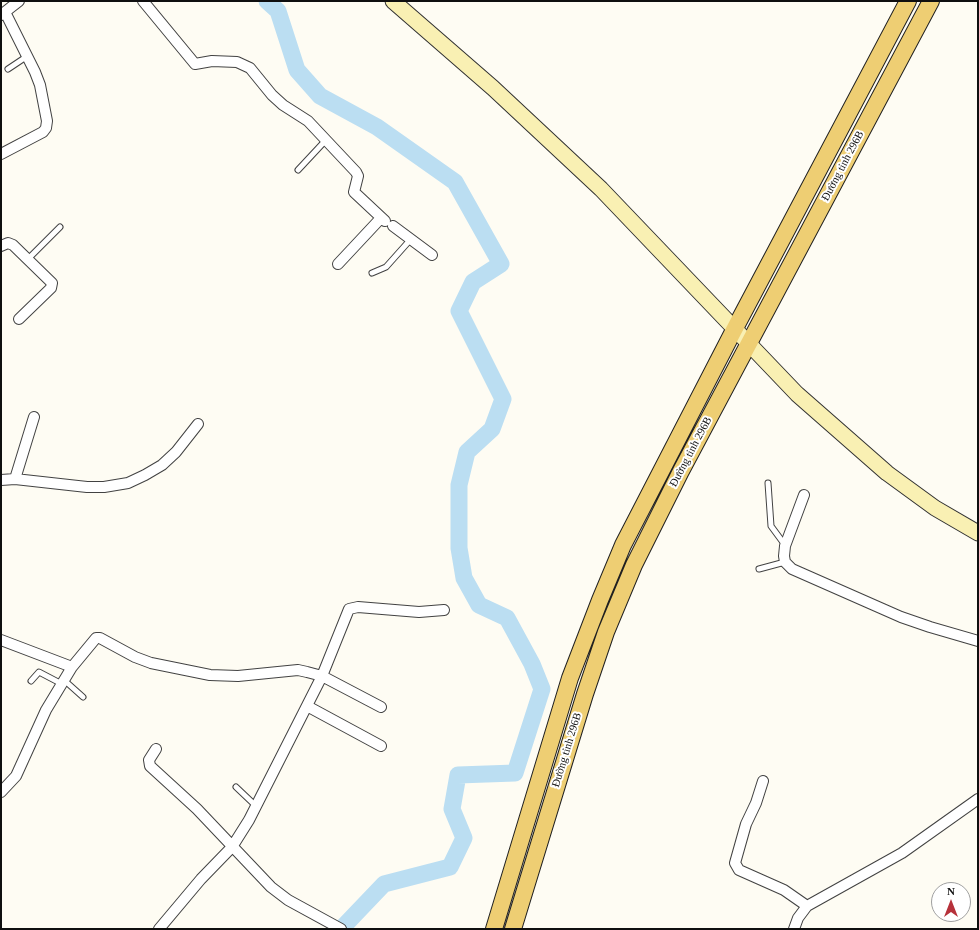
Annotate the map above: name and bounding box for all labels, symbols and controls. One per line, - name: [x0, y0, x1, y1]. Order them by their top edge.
- street label: Đường tỉnh 296B: [819, 129, 867, 203]
- street label: Đường tỉnh 296B: [667, 415, 715, 489]
- street label: Đường tỉnh 296B: [549, 711, 585, 789]
- north arrow: [931, 882, 971, 922]
- text: N: [947, 885, 955, 897]

